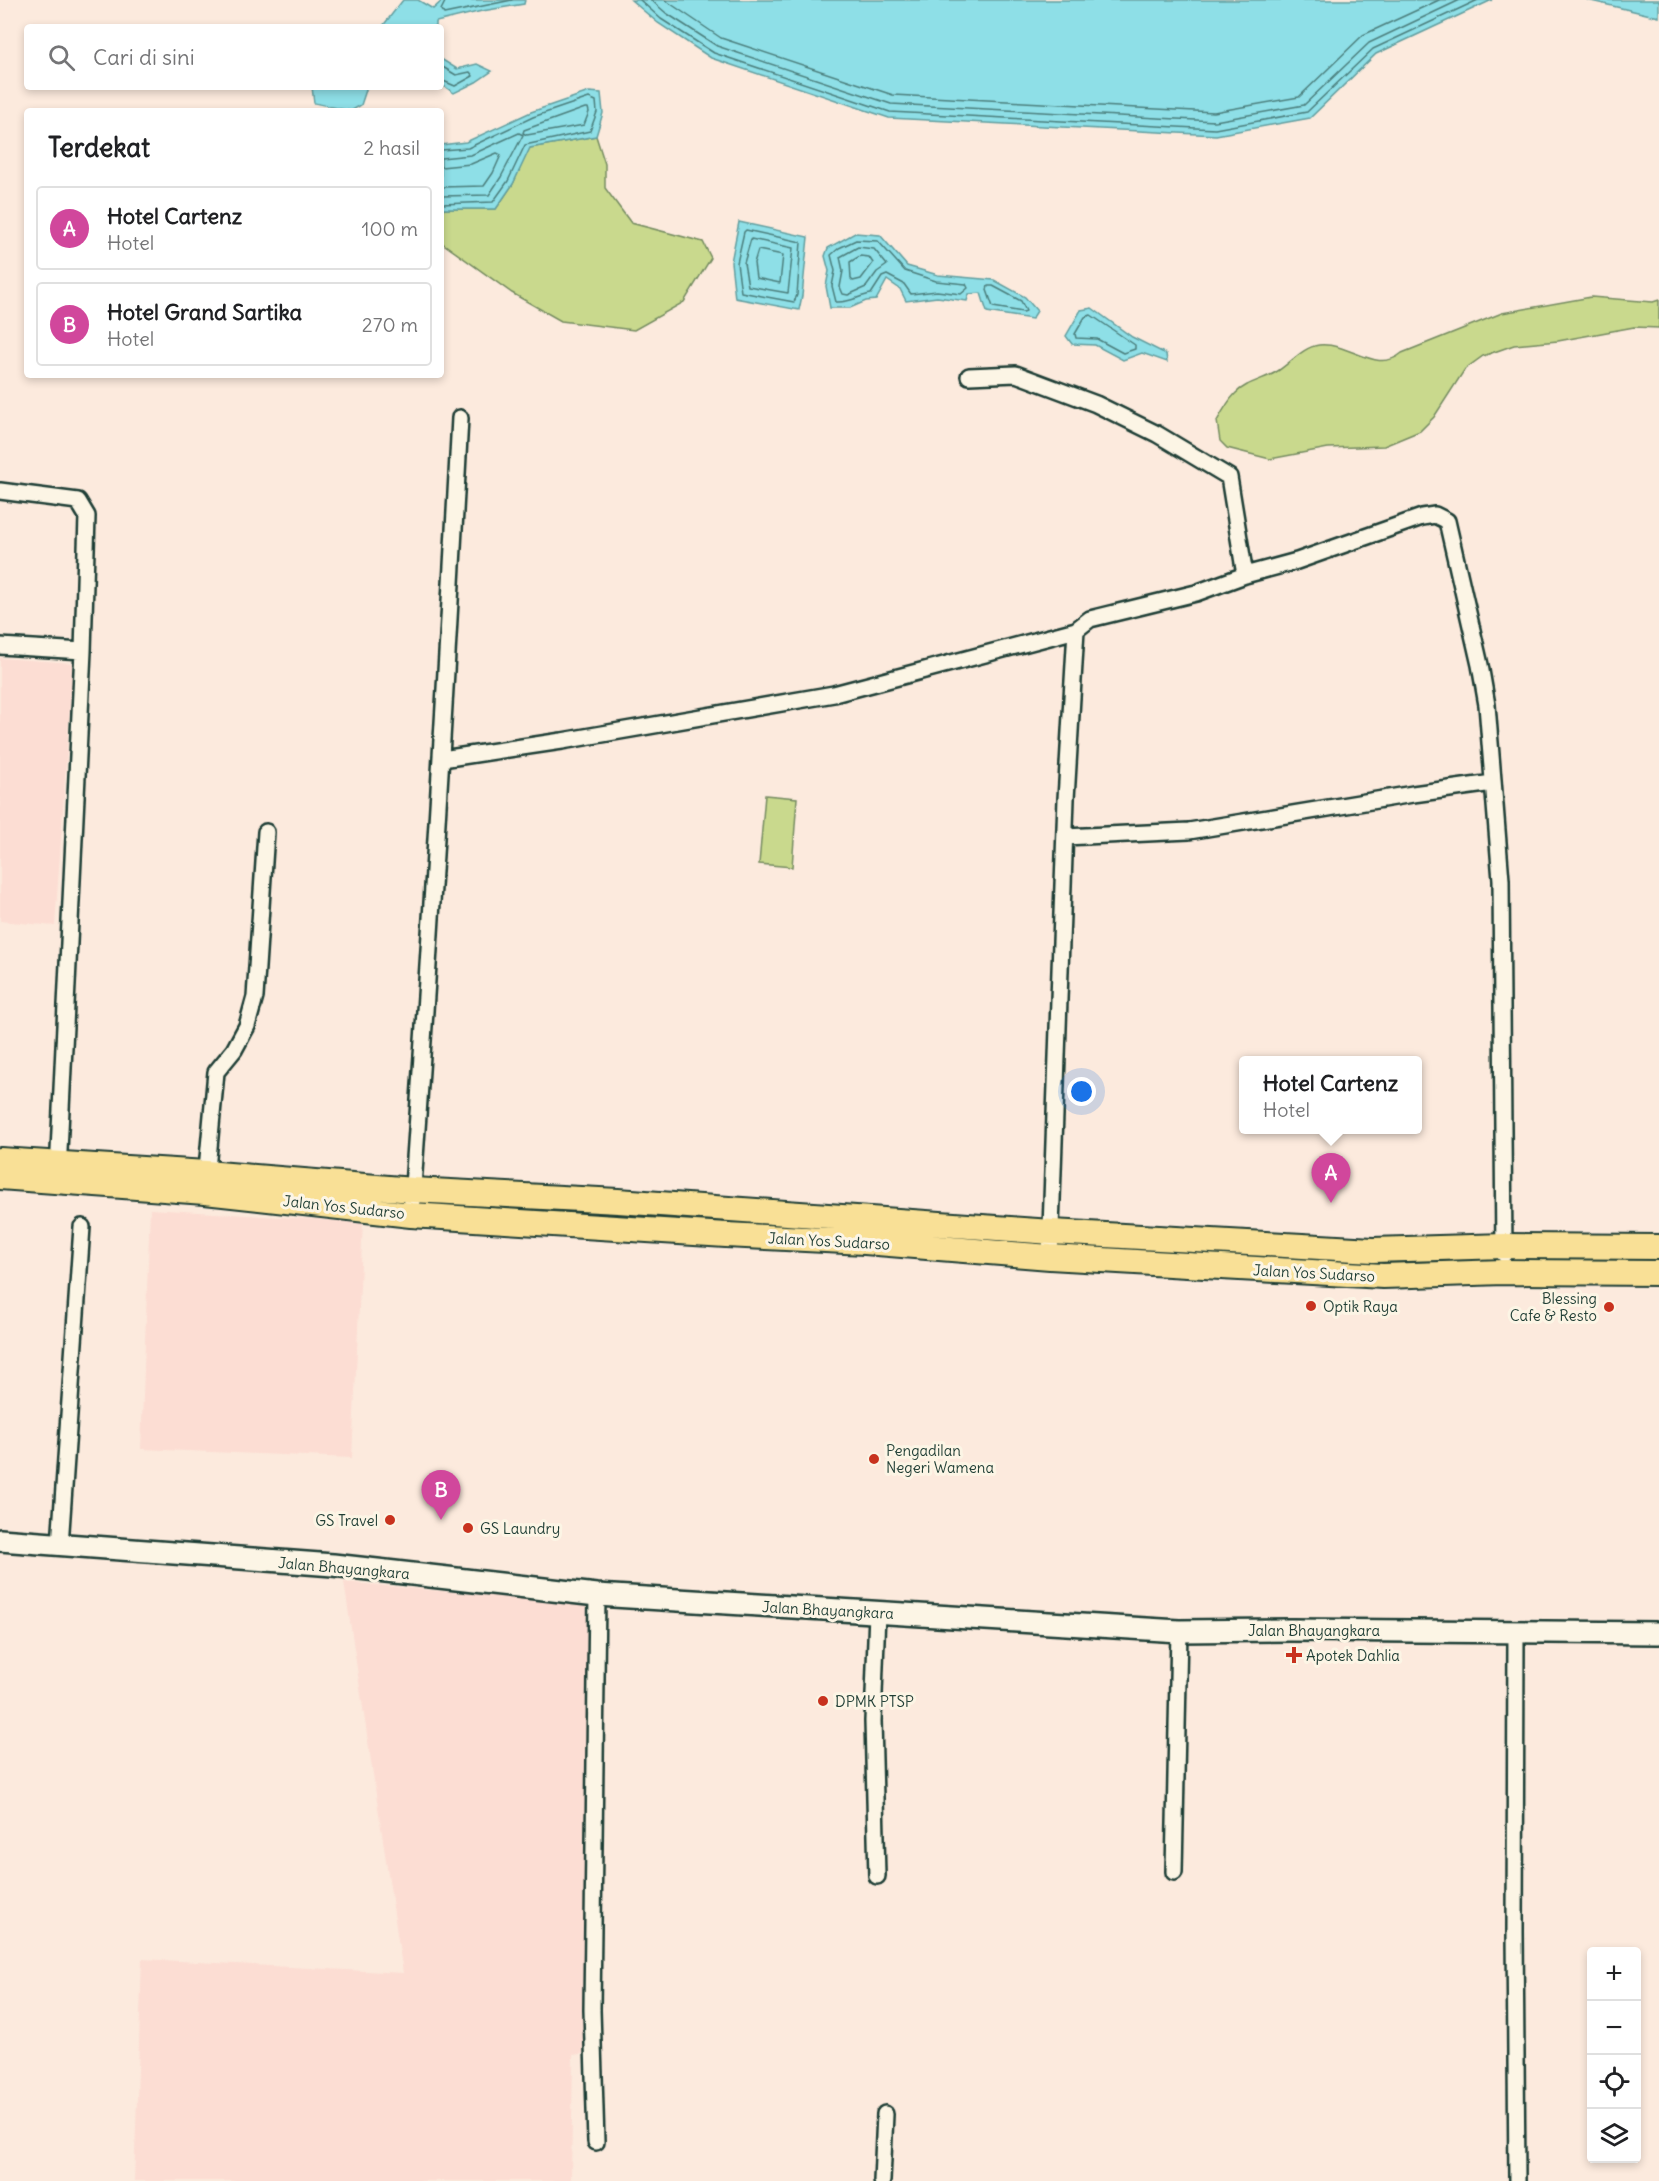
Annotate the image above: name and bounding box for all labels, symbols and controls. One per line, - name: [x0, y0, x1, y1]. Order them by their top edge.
- search box: [24, 24, 444, 90]
- icon: search: [45, 41, 78, 74]
- text: Cari di sini: [93, 43, 195, 71]
- text: Terdekat: [48, 131, 150, 164]
- text: 2 hasil: [363, 135, 420, 160]
- text: Hotel Cartenz: [107, 202, 242, 230]
- text: A: [63, 216, 76, 241]
- text: 100 m: [361, 216, 418, 241]
- text: Hotel: [107, 230, 154, 255]
- text: Hotel Grand Sartika: [107, 298, 302, 326]
- text: B: [63, 312, 76, 337]
- text: 270 m: [362, 312, 418, 337]
- text: Hotel: [107, 326, 154, 351]
- popup: [1239, 1056, 1422, 1134]
- text: Hotel Cartenz: [1263, 1069, 1398, 1097]
- your location: [1067, 1077, 1096, 1106]
- text: Hotel: [1263, 1097, 1310, 1122]
- pin: A: [1312, 1154, 1350, 1203]
- street label: Jalan Yos Sudarso: [282, 1191, 406, 1223]
- street label: Jalan Yos Sudarso: [767, 1228, 891, 1254]
- street label: Jalan Yos Sudarso: [1252, 1260, 1376, 1286]
- place label: Blessing Cafe & Resto: [1510, 1289, 1597, 1325]
- place label: Optik Raya: [1323, 1297, 1398, 1316]
- marker: Optik Raya: [1304, 1299, 1318, 1313]
- marker: Blessing Cafe & Resto: [1602, 1300, 1616, 1314]
- place label: Pengadilan Negeri Wamena: [886, 1441, 994, 1477]
- marker: Pengadilan Negeri Wamena: [867, 1452, 881, 1466]
- pin: B: [422, 1470, 460, 1520]
- place label: GS Travel: [315, 1511, 378, 1530]
- marker: GS Travel: [383, 1513, 397, 1527]
- place label: GS Laundry: [480, 1519, 560, 1538]
- marker: GS Laundry: [461, 1521, 475, 1535]
- street label: Jalan Bhayangkara: [277, 1553, 411, 1583]
- street label: Jalan Bhayangkara: [762, 1597, 895, 1623]
- street label: Jalan Bhayangkara: [1248, 1621, 1380, 1640]
- place label: Apotek Dahlia: [1306, 1646, 1400, 1665]
- marker: Apotek Dahlia: [1287, 1648, 1301, 1662]
- place label: DPMK PTSP: [835, 1692, 914, 1711]
- marker: DPMK PTSP: [816, 1694, 830, 1708]
- map controls: [1587, 1947, 1641, 2163]
- button: +: [1587, 1947, 1641, 2001]
- button: −: [1587, 2001, 1641, 2055]
- button: locate: [1587, 2055, 1641, 2109]
- button: layers: [1587, 2109, 1641, 2163]

